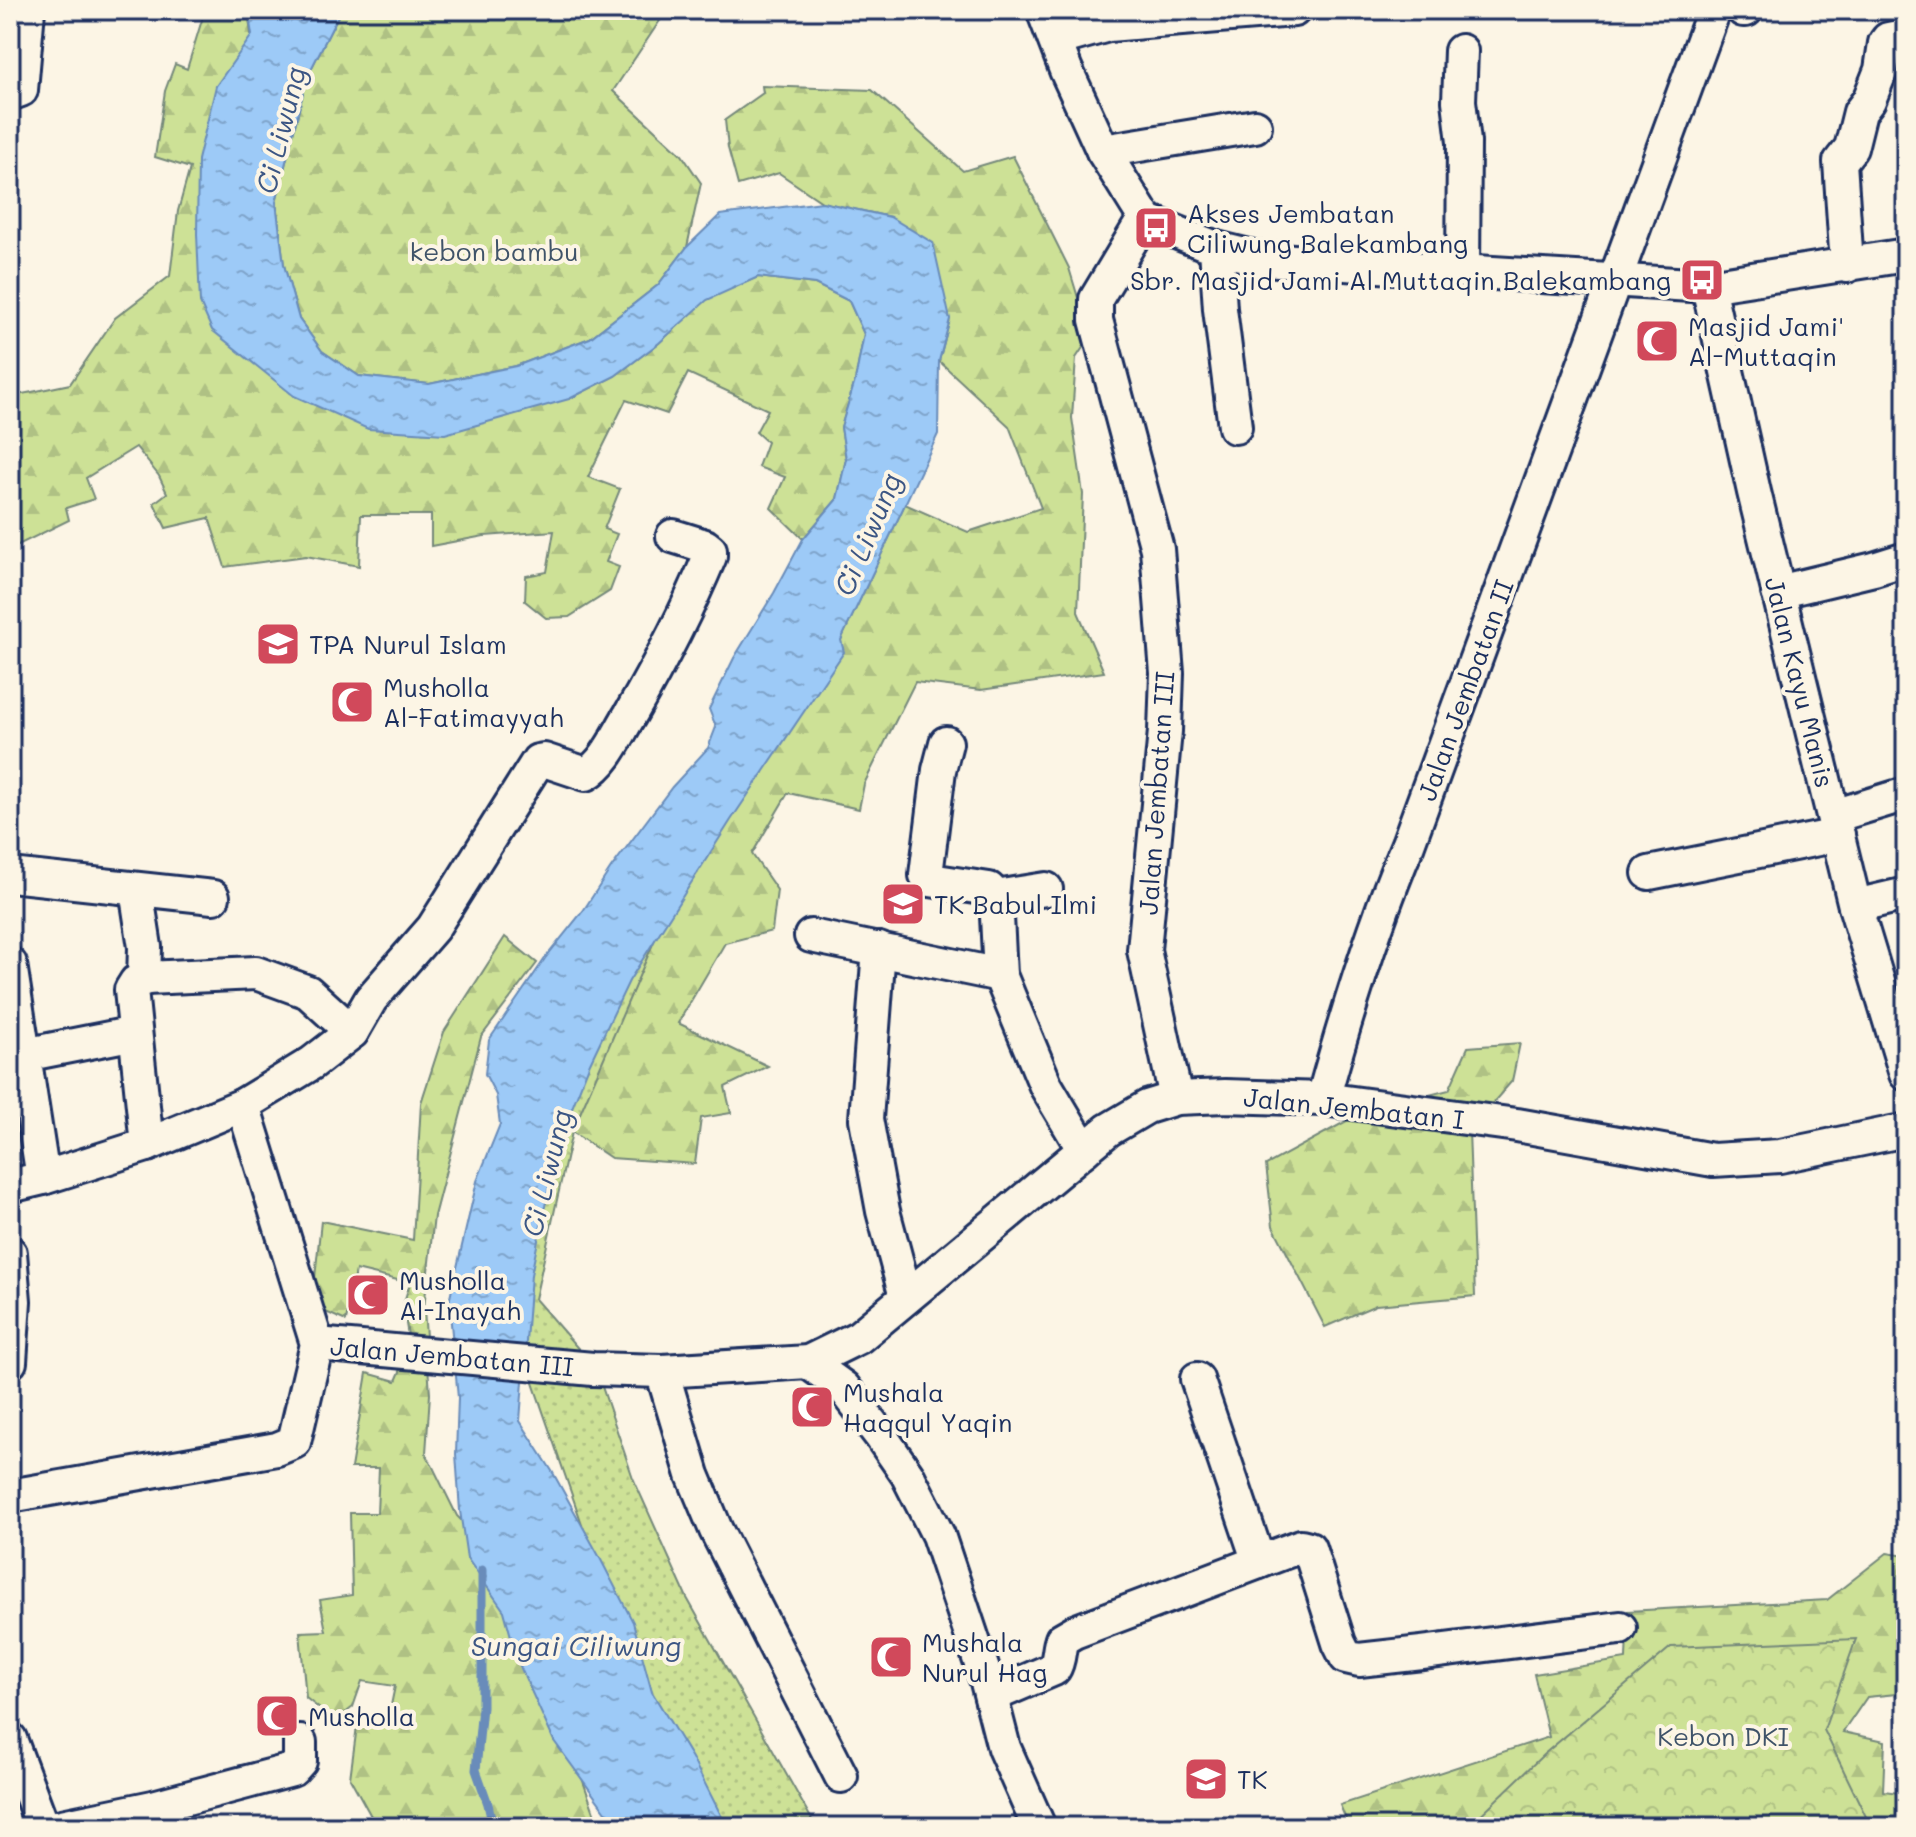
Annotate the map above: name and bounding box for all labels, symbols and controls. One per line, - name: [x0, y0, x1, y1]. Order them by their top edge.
- water label: Ci Liwung: [247, 63, 313, 197]
- place label: Akses Jembatan Ciliwung Balekambang: [1187, 196, 1468, 260]
- bus stop icon: Akses Jembatan Ciliwung Balekambang: [1132, 204, 1180, 252]
- park label: kebon bambu: [410, 234, 578, 268]
- bus stop icon: Sbr. Masjid Jami Al Muttaqin Balekambang: [1678, 256, 1726, 304]
- place label: Sbr. Masjid Jami Al Muttaqin Balekambang: [1130, 263, 1671, 297]
- place label: Masjid Jami' Al-Muttaqin: [1688, 309, 1844, 373]
- mosque icon: Masjid Jami' Al-Muttaqin: [1633, 317, 1681, 365]
- water label: Ci Liwung: [825, 467, 909, 601]
- street label: Jalan Kayu Manis: [1757, 573, 1843, 791]
- street label: Jalan Jembatan II: [1409, 575, 1521, 805]
- school or university icon: TPA Nurul Islam: [254, 620, 302, 668]
- place label: TPA Nurul Islam: [309, 627, 507, 661]
- place label: Musholla Al-Fatimayyah: [383, 670, 564, 734]
- street label: Jalan Jembatan III: [1131, 670, 1181, 916]
- mosque icon: Musholla Al-Fatimayyah: [328, 678, 376, 726]
- school or university icon: TK Babul Ilmi: [879, 880, 927, 928]
- place label: TK Babul Ilmi: [934, 887, 1097, 921]
- street label: Jalan Jembatan I: [1242, 1080, 1466, 1136]
- water label: Ci Liwung: [513, 1106, 579, 1240]
- place label: Musholla Al-Inayah: [399, 1263, 521, 1327]
- mosque icon: Musholla Al-Inayah: [344, 1271, 392, 1319]
- street label: Jalan Jembatan III: [329, 1328, 575, 1384]
- place label: Mushala Haqqul Yaqin: [843, 1375, 1012, 1439]
- mosque icon: Mushala Haqqul Yaqin: [788, 1383, 836, 1431]
- place label: Mushala Nurul Hag: [922, 1625, 1047, 1689]
- water label: Sungai Ciliwung: [471, 1627, 681, 1663]
- mosque icon: Mushala Nurul Hag: [867, 1633, 915, 1681]
- mosque icon: Musholla: [253, 1692, 301, 1740]
- place label: Musholla: [308, 1699, 415, 1733]
- park label: Kebon DKI: [1657, 1719, 1789, 1753]
- school or university icon: TK: [1182, 1755, 1230, 1803]
- place label: TK: [1237, 1762, 1267, 1796]

